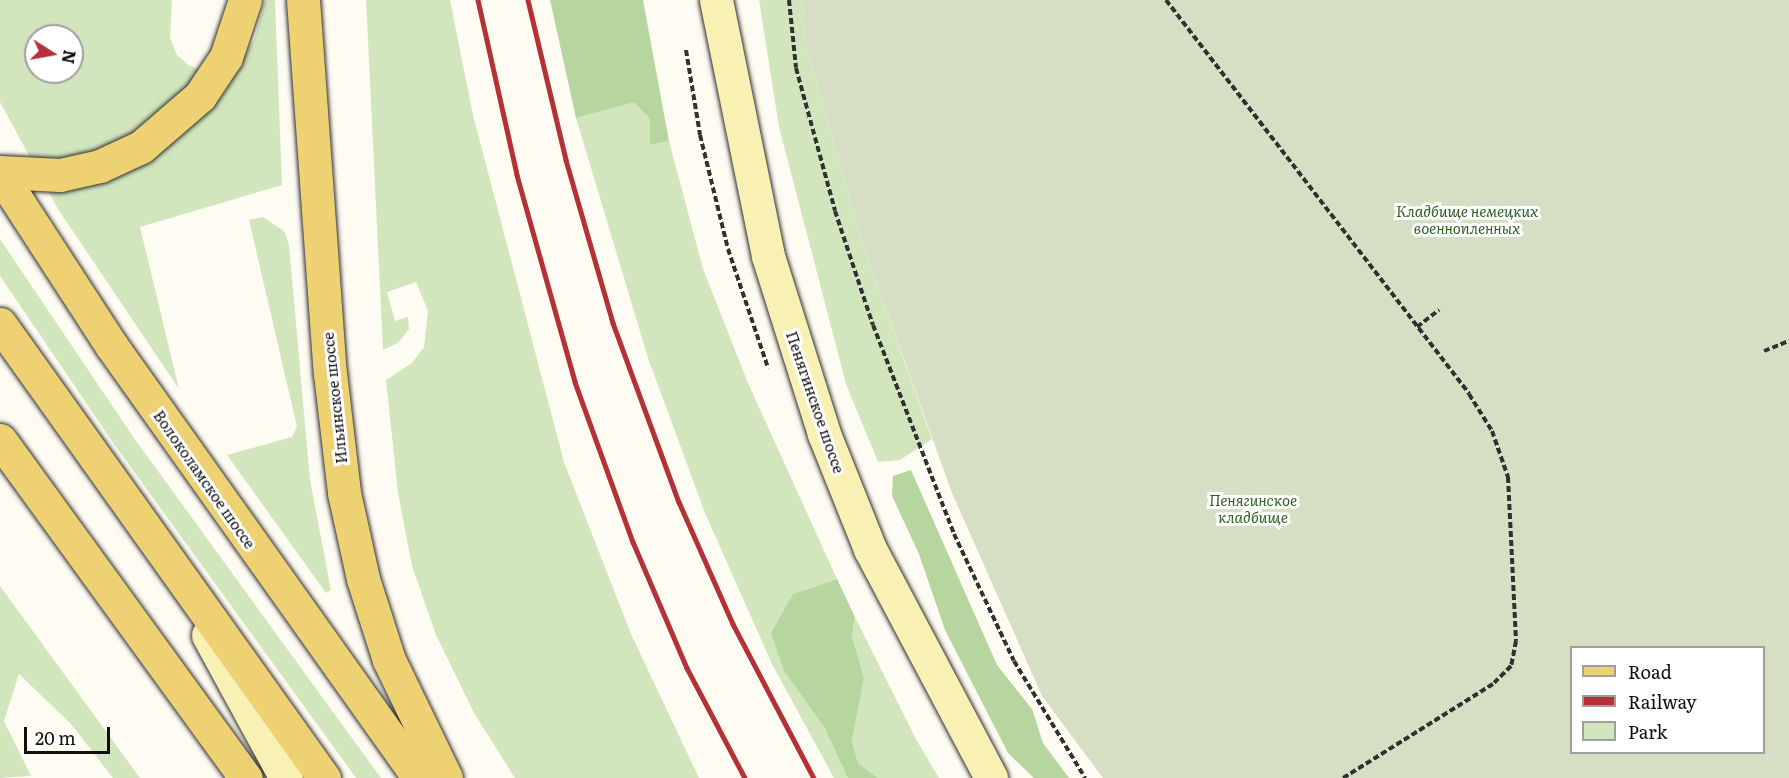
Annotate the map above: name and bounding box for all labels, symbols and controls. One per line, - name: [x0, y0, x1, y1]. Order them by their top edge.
- north arrow: [24, 24, 84, 84]
- text: N: [57, 48, 83, 66]
- park label: Кладбище немецких военнопленных: [1396, 201, 1538, 236]
- street label: Пенягинское шоссе: [783, 329, 849, 475]
- street label: Ильинское шоссе: [318, 331, 350, 465]
- street label: Волоколамское шоссе: [150, 406, 260, 552]
- park label: Пенягинское кладбище: [1209, 490, 1297, 525]
- legend: [1570, 646, 1765, 754]
- text: Road: [1628, 658, 1672, 685]
- text: Railway: [1628, 688, 1697, 715]
- scale bar: [27, 715, 112, 753]
- text: Park: [1628, 718, 1667, 745]
- text: 20 m: [35, 724, 76, 751]

